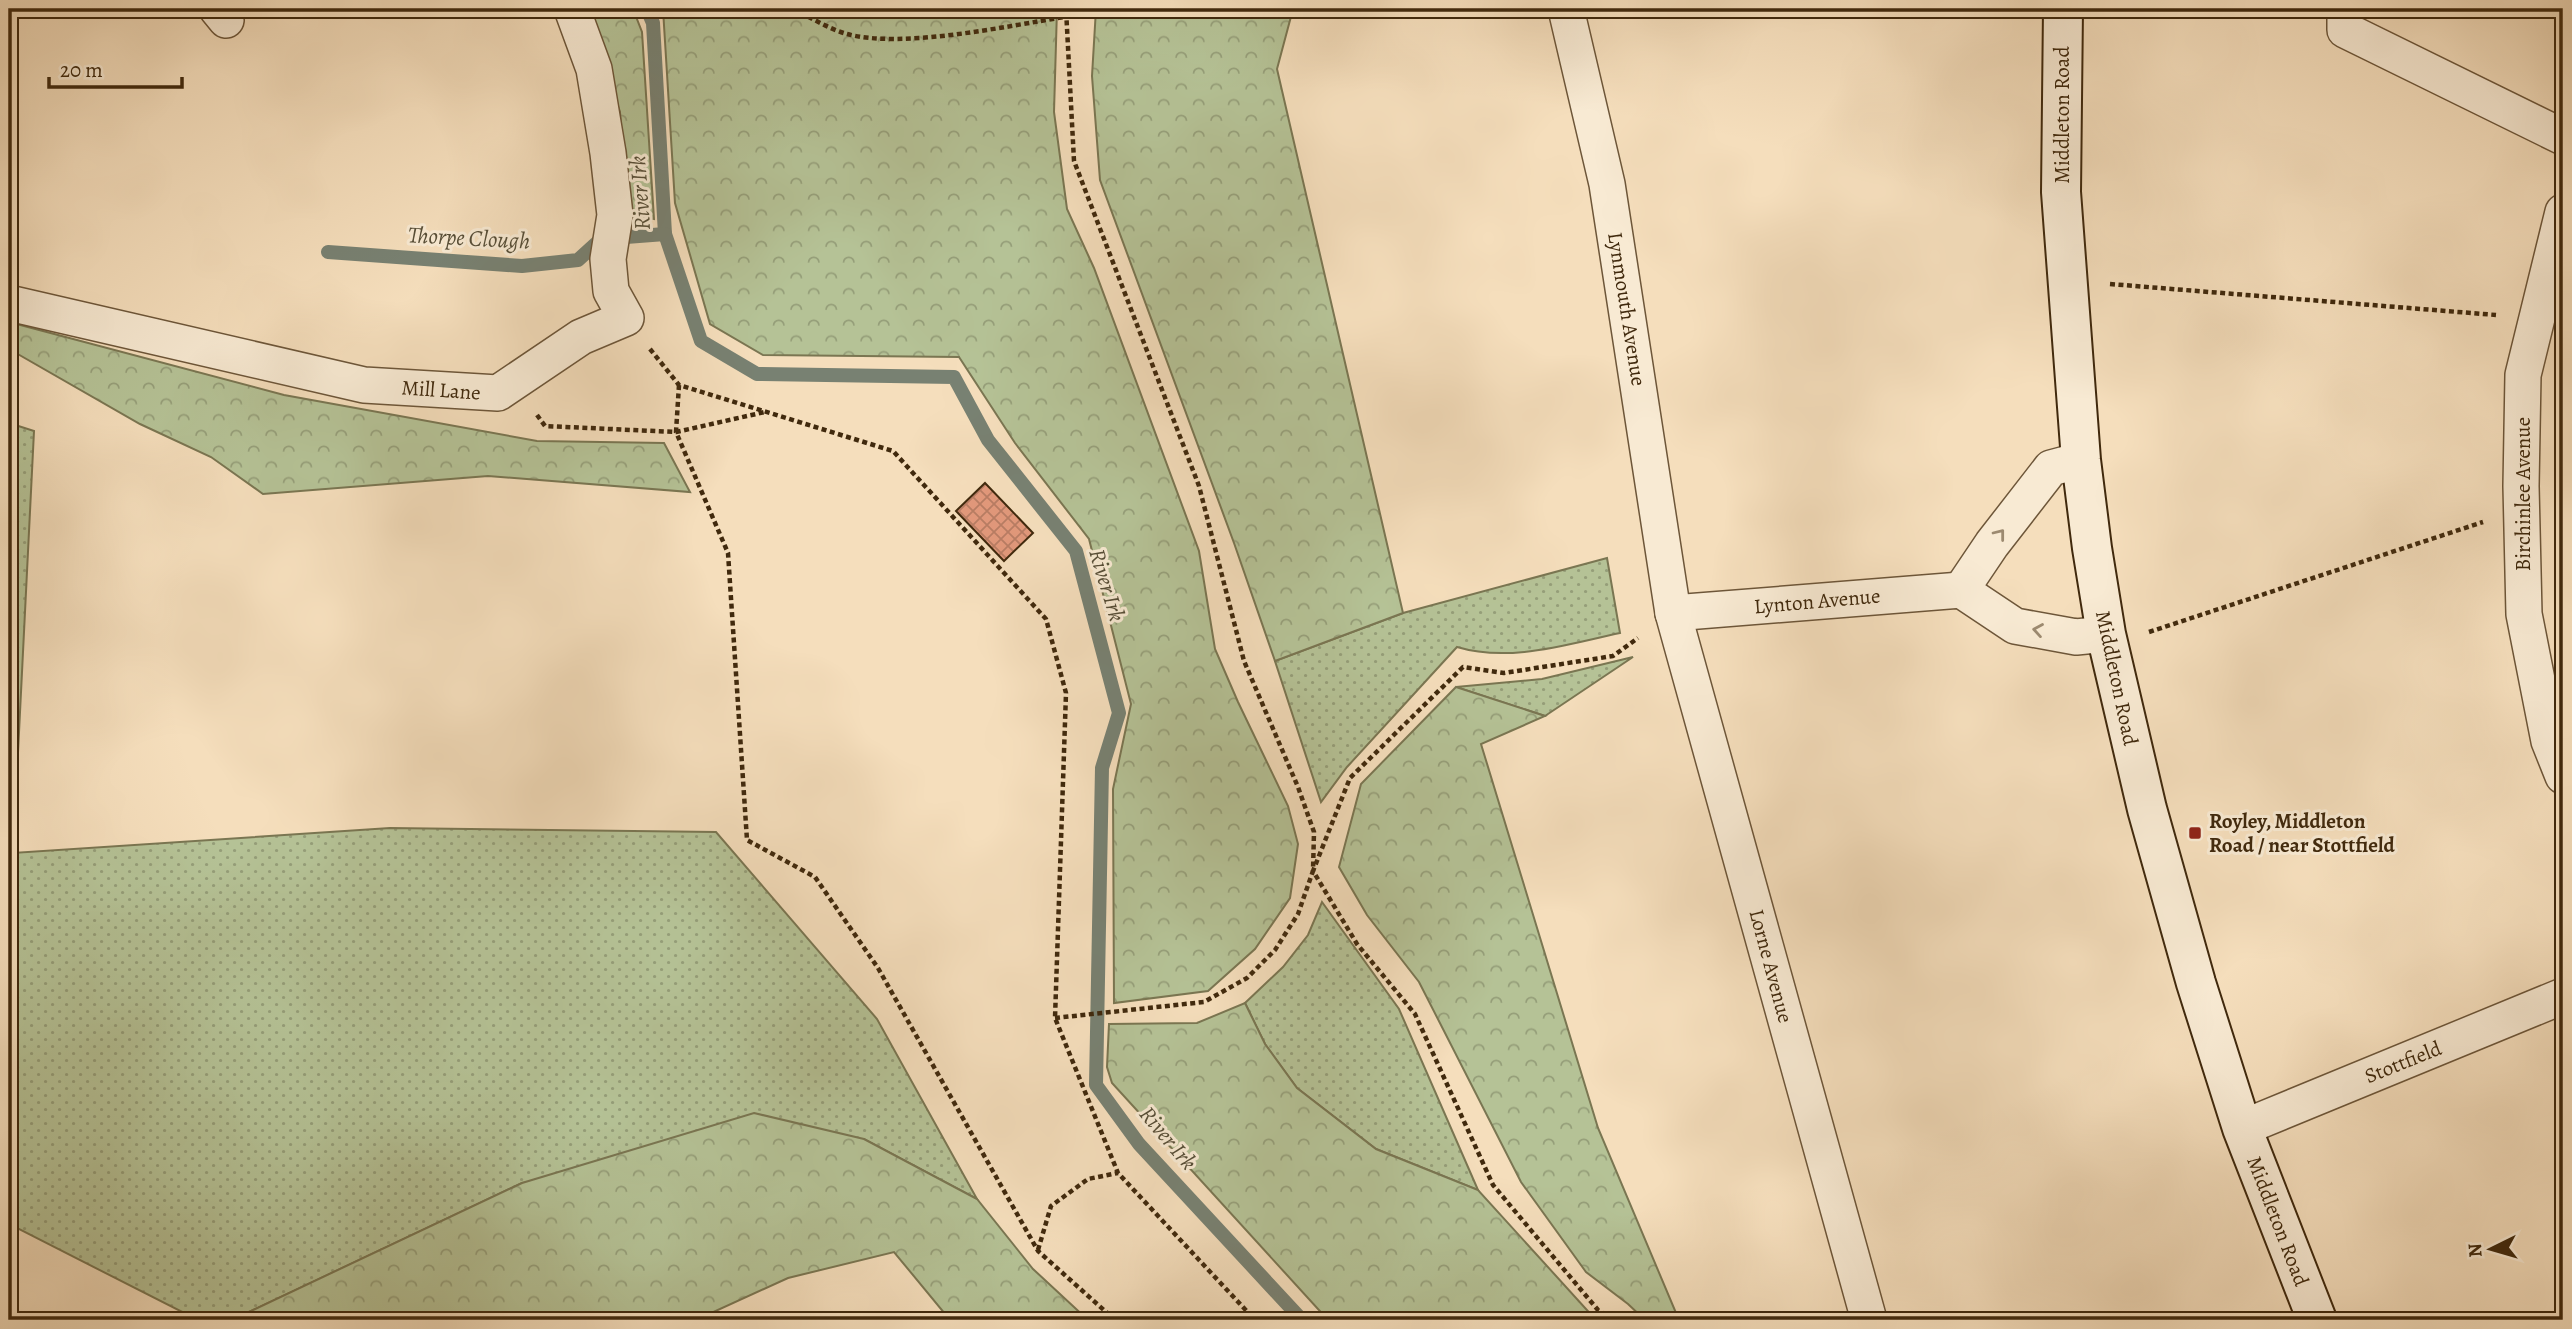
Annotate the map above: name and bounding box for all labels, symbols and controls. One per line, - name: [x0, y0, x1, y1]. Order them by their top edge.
- scale bar: [49, 46, 182, 90]
- street label: Middleton Road: [2048, 46, 2076, 184]
- text: 20 m: [60, 56, 103, 84]
- water label: River Irk: [622, 155, 658, 231]
- water label: Thorpe Clough: [407, 219, 531, 257]
- street label: Lynmouth Avenue: [1601, 230, 1653, 388]
- street label: Mill Lane: [400, 373, 482, 407]
- street label: Birchinlee Avenue: [2509, 417, 2537, 571]
- one-way arrow: [1991, 529, 2004, 542]
- water label: River Irk: [1081, 545, 1133, 625]
- street label: Lynton Avenue: [1753, 582, 1881, 620]
- street label: Middleton Road: [2089, 608, 2145, 749]
- one-way arrow: [2032, 624, 2044, 639]
- place label: Royley, Middleton Road / near Stottfield: [2209, 807, 2395, 859]
- marker: Royley, Middleton Road / near Stottfield: [2187, 825, 2203, 841]
- street label: Lorne Avenue: [1742, 906, 1800, 1026]
- street label: Stottfield: [2360, 1034, 2446, 1090]
- water label: River Irk: [1132, 1099, 1204, 1177]
- street label: Middleton Road: [2240, 1152, 2316, 1291]
- north arrow: [2456, 1214, 2526, 1284]
- text: N: [2461, 1242, 2489, 1258]

